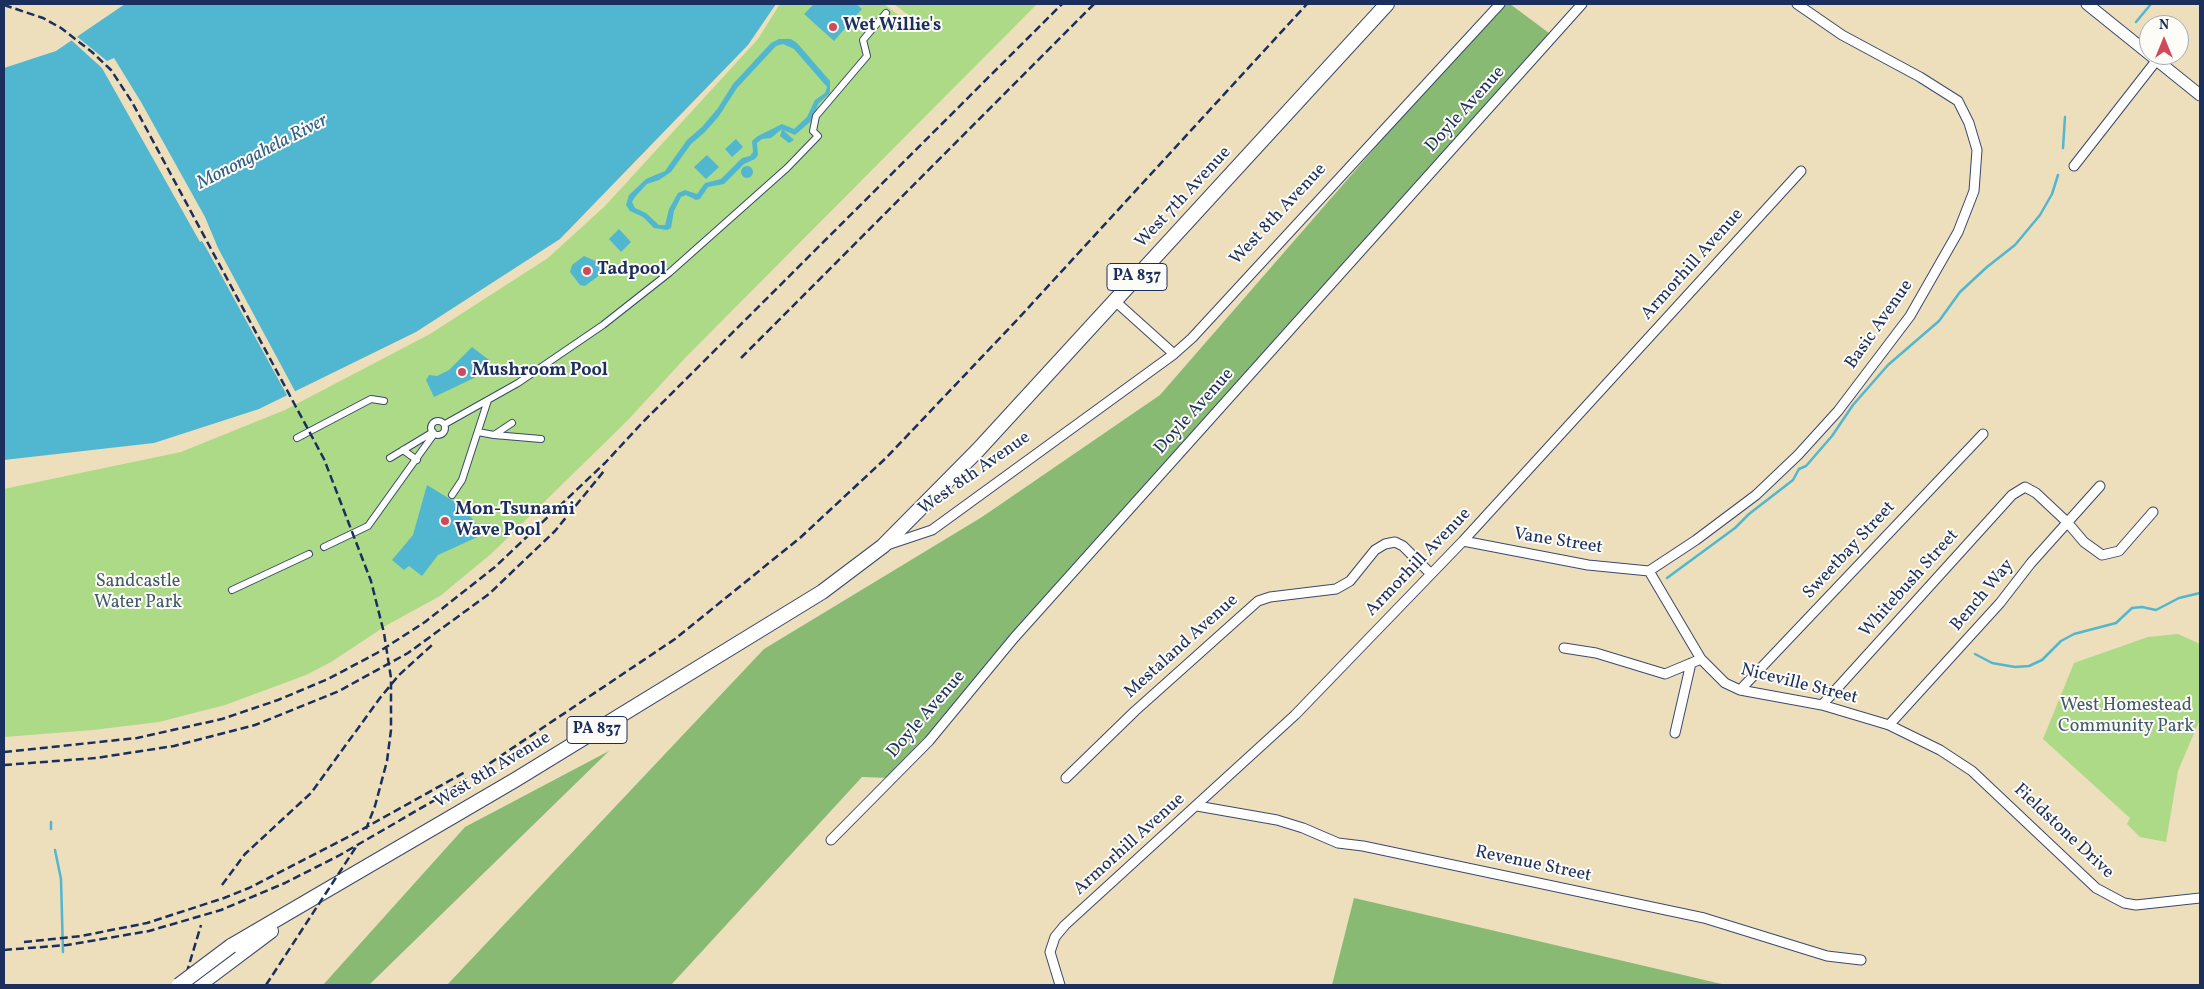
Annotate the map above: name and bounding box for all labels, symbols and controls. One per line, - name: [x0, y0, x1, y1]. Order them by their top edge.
- north arrow: [2139, 15, 2189, 65]
- place label: Wet Willie's: [843, 16, 941, 38]
- text: N: [2159, 16, 2169, 35]
- marker: Wet Willie's: [827, 21, 839, 33]
- street label: Doyle Avenue: [1422, 62, 1510, 158]
- water label: Monongahela River: [194, 110, 332, 196]
- street label: West 7th Avenue: [1131, 143, 1237, 253]
- street label: West 8th Avenue: [1226, 160, 1332, 270]
- street label: Armorhill Avenue: [1637, 205, 1749, 325]
- place label: Tadpool: [597, 260, 666, 282]
- road number: PA 837: [1107, 264, 1167, 290]
- marker: Tadpool: [581, 265, 593, 277]
- street label: Basic Avenue: [1841, 276, 1919, 374]
- place label: Mushroom Pool: [472, 361, 608, 383]
- street label: Doyle Avenue: [1151, 364, 1239, 460]
- marker: Mushroom Pool: [456, 366, 468, 378]
- street label: West 8th Avenue: [915, 427, 1035, 521]
- street label: Sweetbay Street: [1799, 498, 1901, 604]
- place label: Mon-Tsunami Wave Pool: [455, 500, 575, 542]
- street label: Armorhill Avenue: [1362, 504, 1476, 622]
- marker: Mon-Tsunami Wave Pool: [439, 515, 451, 527]
- street label: Vane Street: [1512, 524, 1604, 560]
- street label: Whitebush Street: [1856, 526, 1964, 642]
- street label: Bench Way: [1947, 556, 2019, 636]
- park label: Sandcastle Water Park: [94, 572, 182, 614]
- street label: Mestaland Avenue: [1121, 590, 1243, 704]
- street label: Niceville Street: [1738, 660, 1860, 710]
- street label: Doyle Avenue: [883, 667, 971, 763]
- park label: West Homestead Community Park: [2058, 696, 2194, 739]
- road number: PA 837: [567, 716, 627, 744]
- street label: West 8th Avenue: [431, 728, 555, 814]
- street label: Fieldstone Drive: [2008, 780, 2118, 884]
- street label: Armorhill Avenue: [1070, 789, 1190, 901]
- street label: Revenue Street: [1473, 842, 1593, 888]

